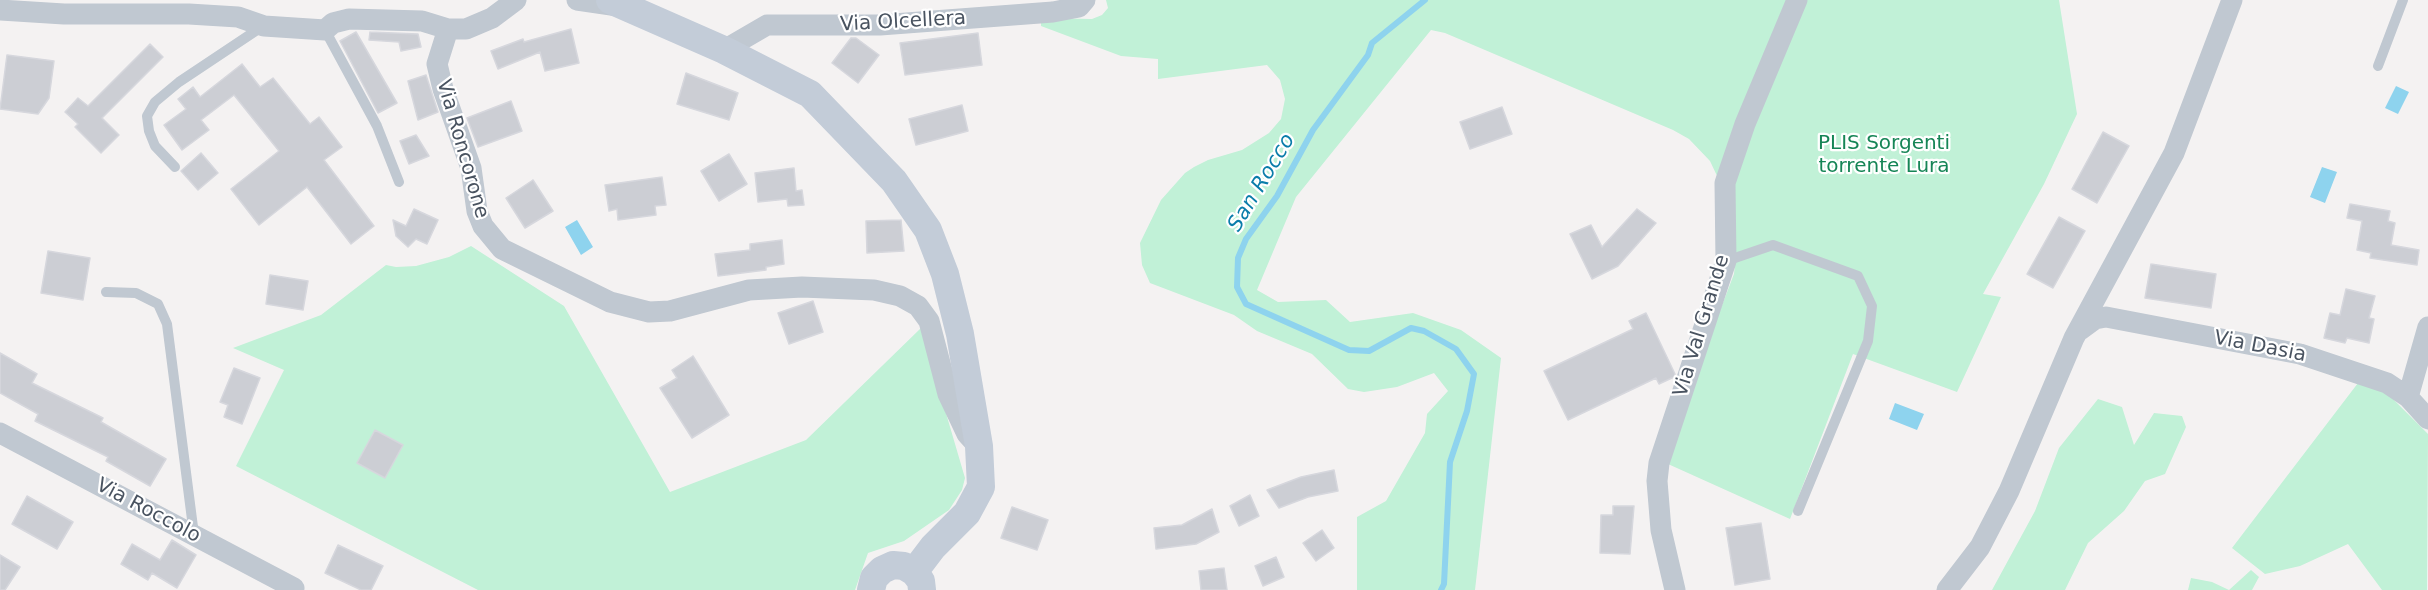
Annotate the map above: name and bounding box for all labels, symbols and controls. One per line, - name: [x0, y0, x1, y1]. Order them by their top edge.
- street label: Via Olcellera: [840, 7, 966, 37]
- street label: Via Roncorone: [431, 77, 493, 221]
- water label: San Rocco: [1223, 130, 1301, 236]
- park label: PLIS Sorgenti torrente Lura: [1818, 132, 1950, 179]
- street label: Via Val Grande: [1669, 252, 1735, 400]
- street label: Via Dasia: [2212, 326, 2308, 368]
- street label: Via Roccolo: [92, 473, 204, 549]

